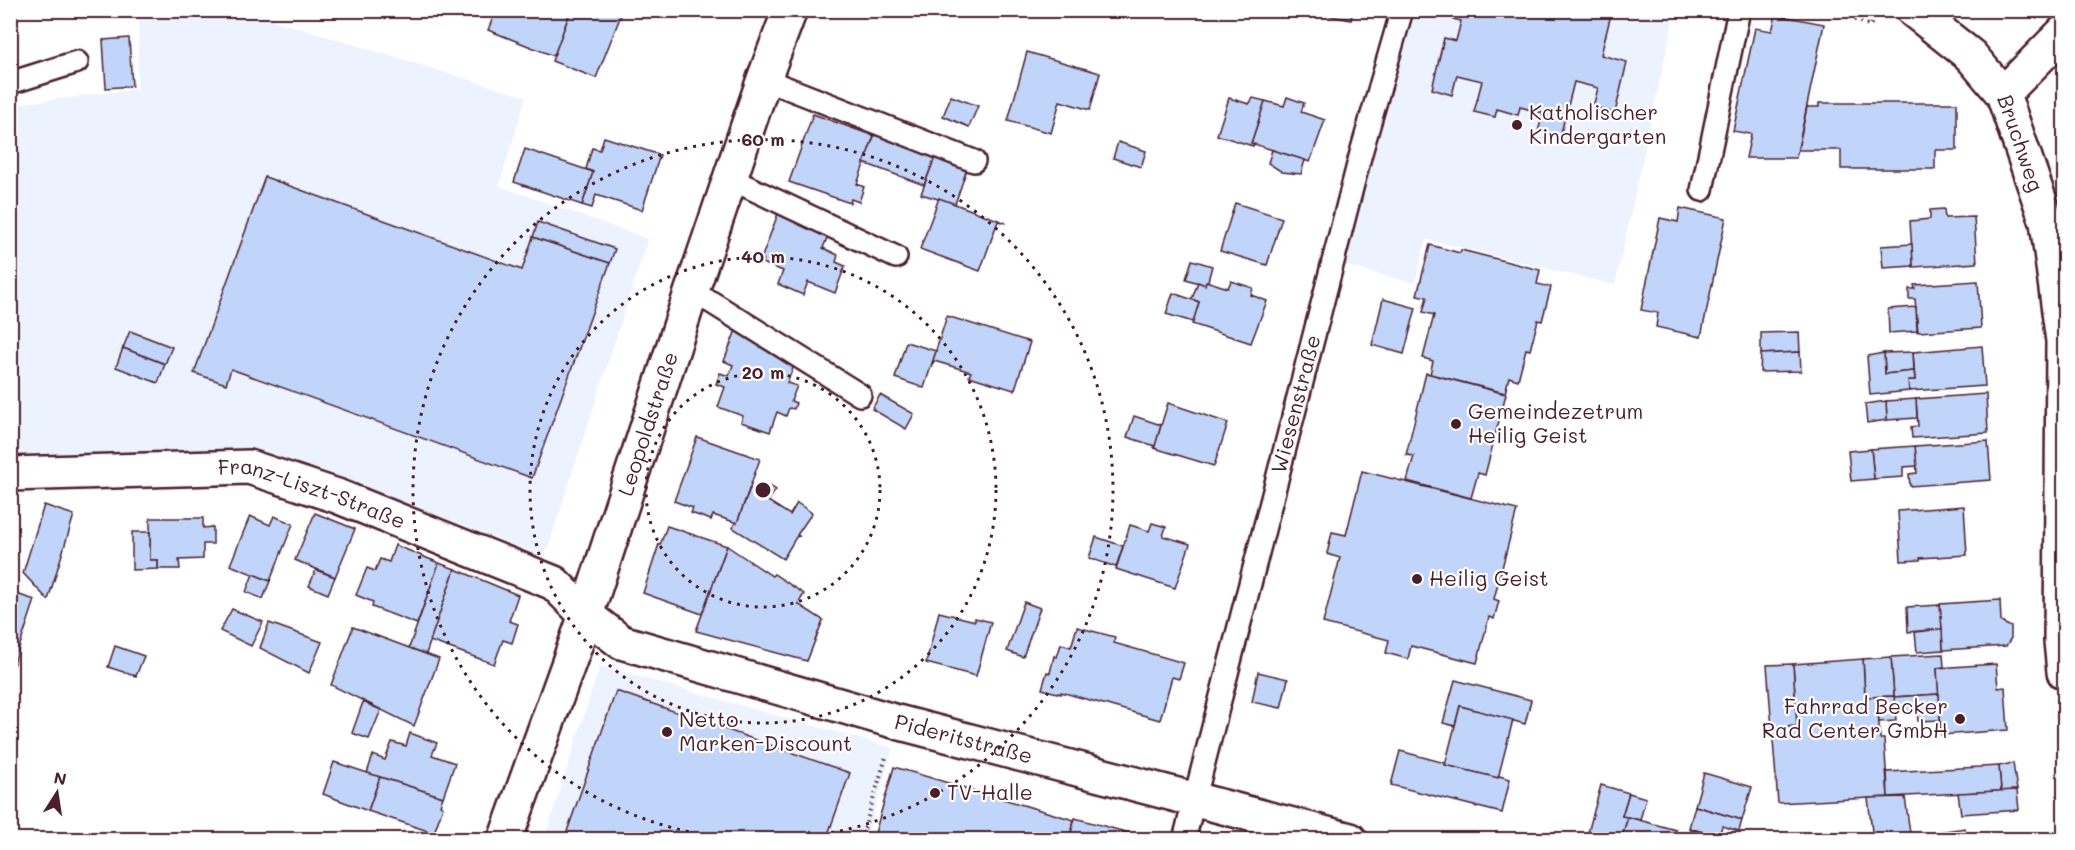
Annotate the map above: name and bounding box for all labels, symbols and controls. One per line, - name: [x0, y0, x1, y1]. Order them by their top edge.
- street label: Bruchweg: [1992, 91, 2051, 195]
- place label: Katholischer Kindergarten: [1529, 98, 1666, 149]
- marker: Katholischer Kindergarten: [1510, 118, 1524, 132]
- text: 60 m: [741, 127, 785, 151]
- text: 40 m: [741, 244, 785, 268]
- street label: Wiesenstraße: [1264, 332, 1326, 476]
- street label: Leopoldstraße: [611, 348, 683, 499]
- text: 20 m: [742, 360, 784, 384]
- place label: Gemeindezetrum Heilig Geist: [1468, 397, 1643, 448]
- marker: Gemeindezetrum Heilig Geist: [1449, 417, 1463, 431]
- street label: Franz-Liszt-Straße: [217, 452, 410, 534]
- centre of rings: [753, 480, 773, 500]
- place label: Heilig Geist: [1429, 564, 1548, 591]
- marker: Heilig Geist: [1410, 572, 1424, 586]
- place label: Fahrrad Becker Rad Center GmbH: [1762, 692, 1948, 743]
- place label: Netto Marken-Discount: [679, 705, 852, 756]
- street label: Pideritstraße: [892, 707, 1036, 769]
- marker: Fahrrad Becker Rad Center GmbH: [1953, 712, 1967, 726]
- marker: Netto Marken-Discount: [660, 725, 674, 739]
- north arrow: [27, 763, 87, 823]
- text: N: [52, 766, 68, 789]
- place label: TV-Halle: [947, 778, 1033, 805]
- marker: TV-Halle: [928, 786, 942, 800]

